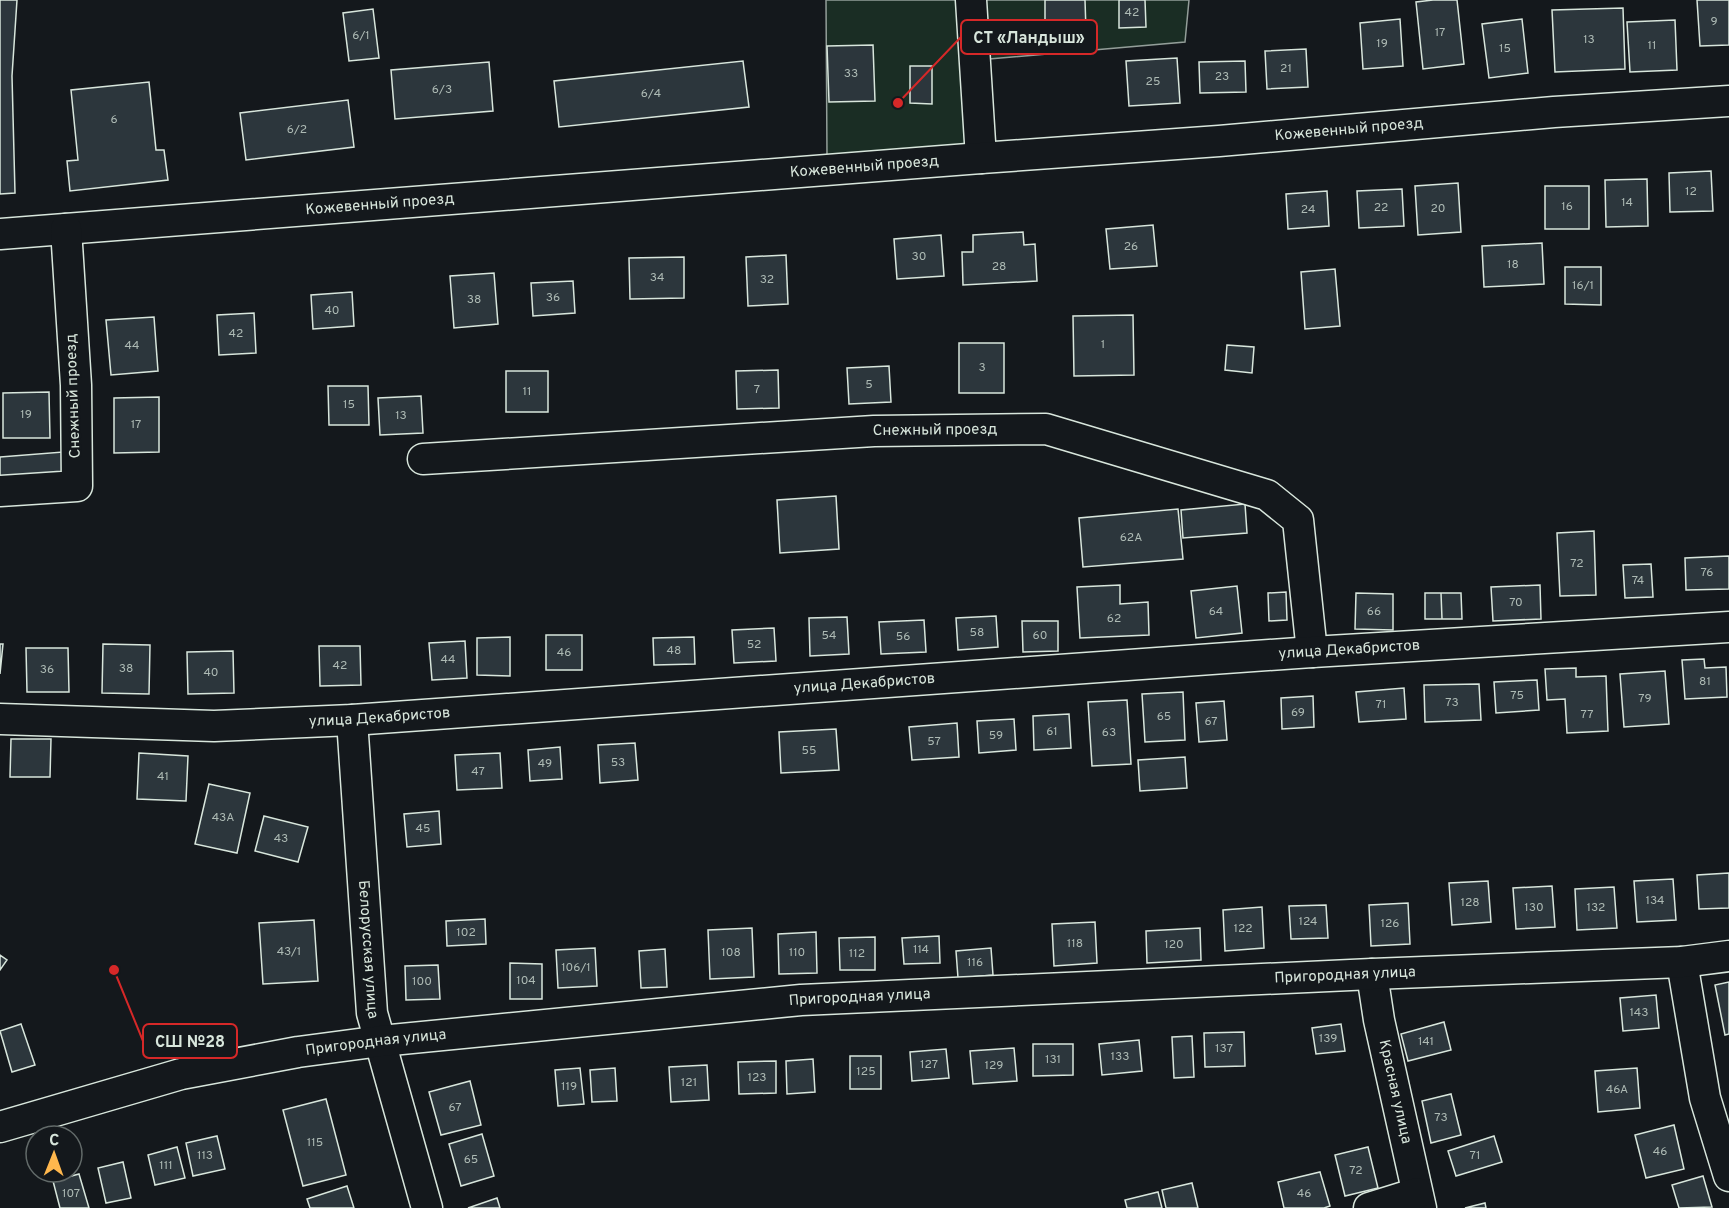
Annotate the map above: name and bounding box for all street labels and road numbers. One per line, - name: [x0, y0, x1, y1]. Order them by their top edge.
- street label: Кожевенный проезд: [1274, 114, 1424, 146]
- street label: Кожевенный проезд: [789, 152, 940, 182]
- street label: Кожевенный проезд: [305, 189, 455, 220]
- street label: Снежный проезд: [62, 333, 86, 459]
- street label: Снежный проезд: [873, 420, 998, 441]
- street label: улица Декабристов: [1278, 636, 1421, 664]
- street label: улица Декабристов: [793, 669, 936, 698]
- street label: улица Декабристов: [309, 704, 451, 731]
- street label: Белорусская улица: [353, 879, 383, 1021]
- street label: Пригородная улица: [1274, 963, 1416, 988]
- street label: Пригородная улица: [788, 985, 931, 1011]
- street label: Пригородная улица: [304, 1025, 447, 1060]
- street label: Красная улица: [1374, 1038, 1416, 1146]

